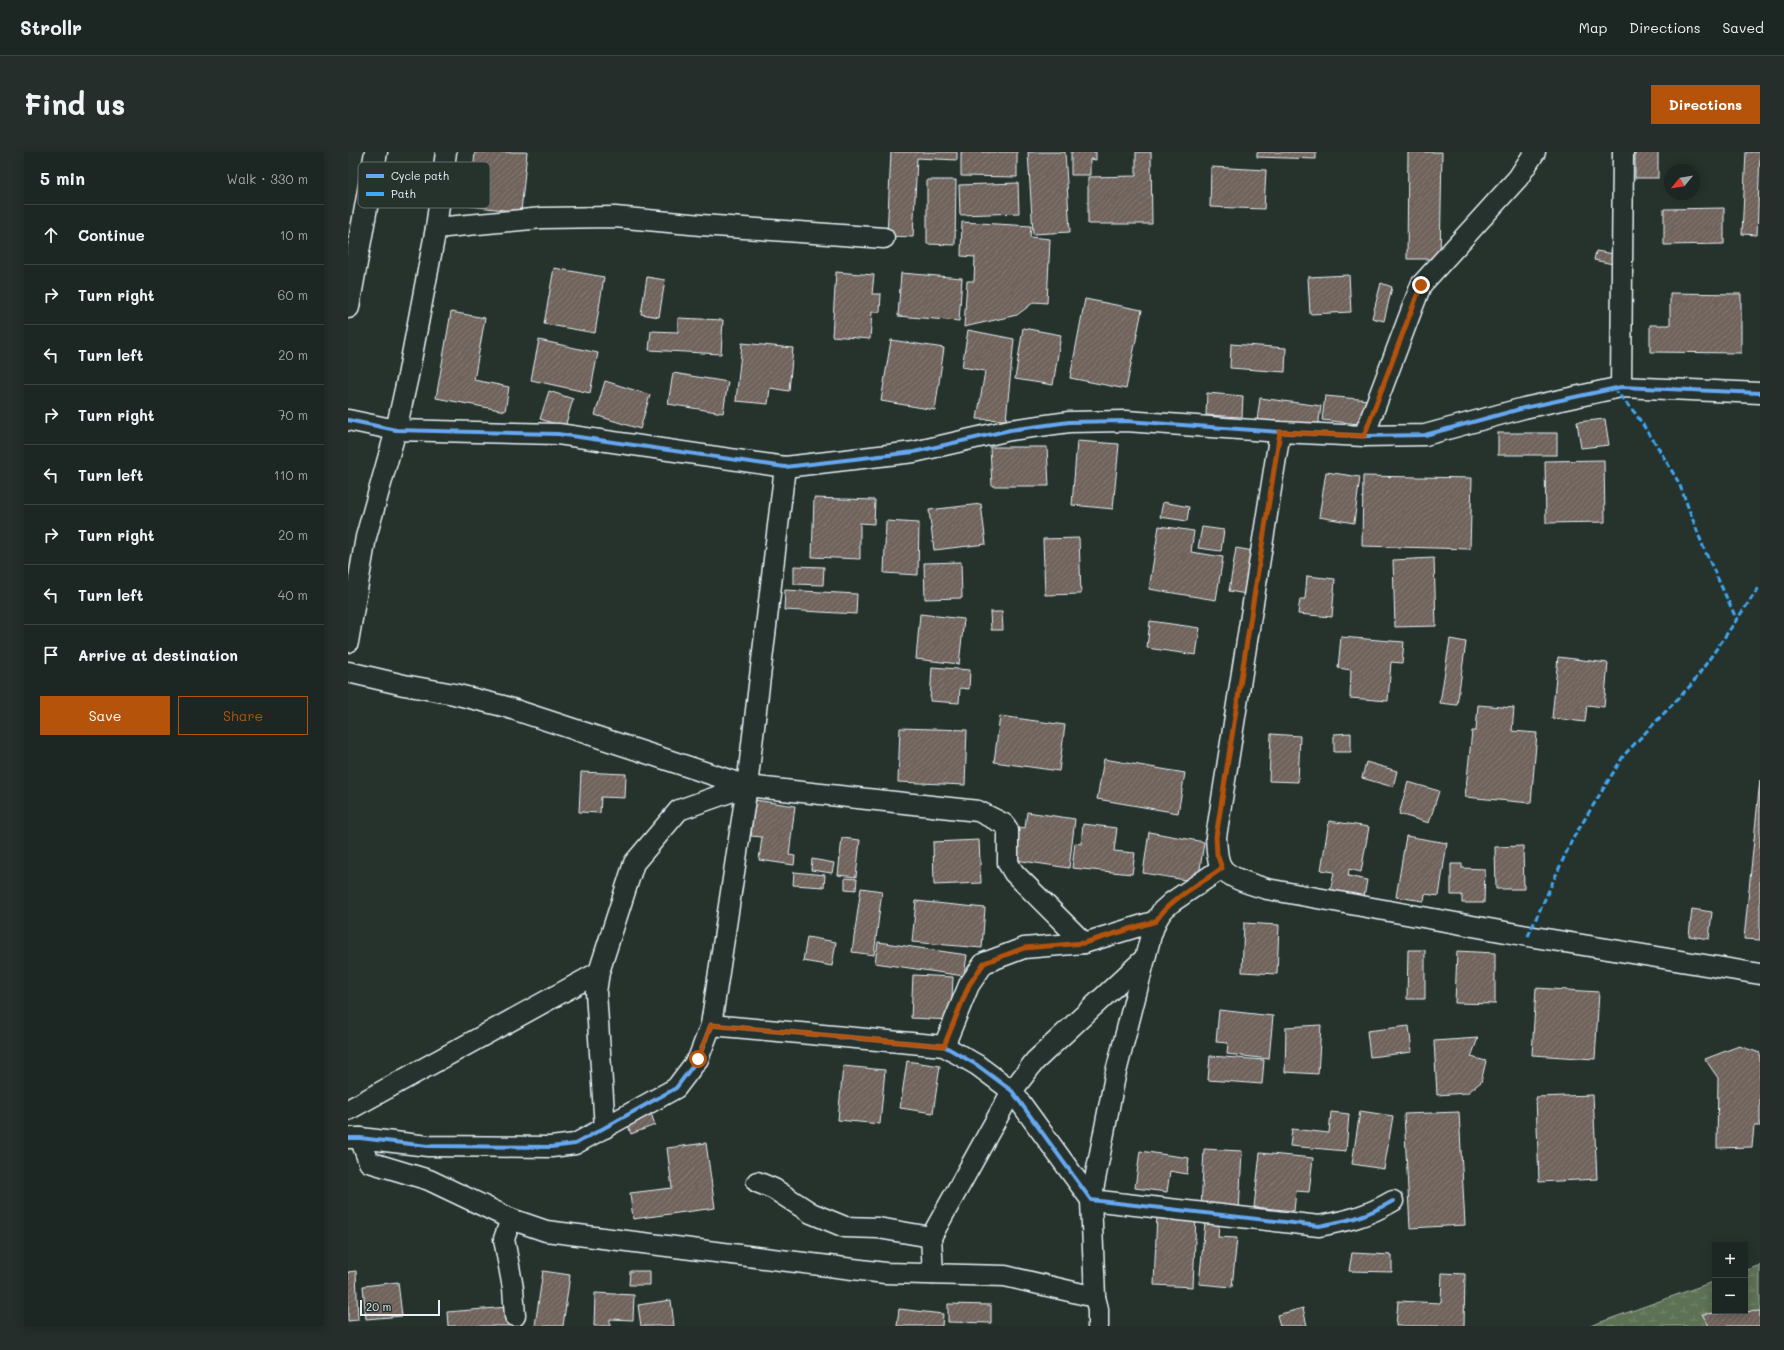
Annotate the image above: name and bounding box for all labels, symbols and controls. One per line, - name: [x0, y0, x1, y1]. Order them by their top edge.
- text: Strollr: [20, 15, 82, 40]
- text: Map: [1579, 18, 1607, 37]
- text: Directions: [1629, 18, 1700, 37]
- text: Saved: [1722, 18, 1764, 37]
- button: Directions: [1651, 85, 1760, 124]
- text: Find us: [24, 86, 125, 122]
- legend: [358, 162, 490, 208]
- north arrow: [1664, 164, 1700, 200]
- text: 5 min: [40, 167, 85, 189]
- text: Cycle path: [391, 168, 449, 183]
- text: Walk · 330 m: [227, 170, 308, 187]
- text: Path: [391, 186, 416, 201]
- icon: ahead: [40, 224, 62, 246]
- text: Continue: [78, 225, 145, 245]
- text: 10 m: [280, 226, 308, 243]
- route end: [1412, 276, 1430, 294]
- icon: right: [40, 284, 62, 306]
- text: Turn right: [78, 285, 155, 305]
- text: 60 m: [278, 286, 308, 303]
- icon: left: [40, 344, 62, 366]
- text: Turn left: [78, 345, 143, 365]
- text: 20 m: [278, 346, 308, 363]
- icon: right: [40, 404, 62, 426]
- text: Turn right: [78, 405, 155, 425]
- text: 70 m: [278, 406, 308, 423]
- icon: left: [40, 464, 62, 486]
- text: Turn left: [78, 465, 143, 485]
- text: 110 m: [274, 466, 308, 483]
- icon: right: [40, 524, 62, 546]
- text: Turn right: [78, 525, 155, 545]
- text: 20 m: [278, 526, 308, 543]
- icon: left: [40, 584, 62, 606]
- text: Turn left: [78, 585, 143, 605]
- text: 40 m: [278, 586, 308, 603]
- icon: arrive: [40, 644, 62, 666]
- text: Arrive at destination: [78, 645, 238, 665]
- button: Save: [40, 696, 170, 735]
- button: Share: [178, 696, 308, 735]
- route start: [689, 1050, 707, 1068]
- map controls: [1712, 1242, 1748, 1314]
- button: +: [1712, 1242, 1748, 1278]
- button: −: [1712, 1278, 1748, 1314]
- scale bar: [360, 1298, 440, 1317]
- text: 20 m: [366, 1299, 391, 1314]

